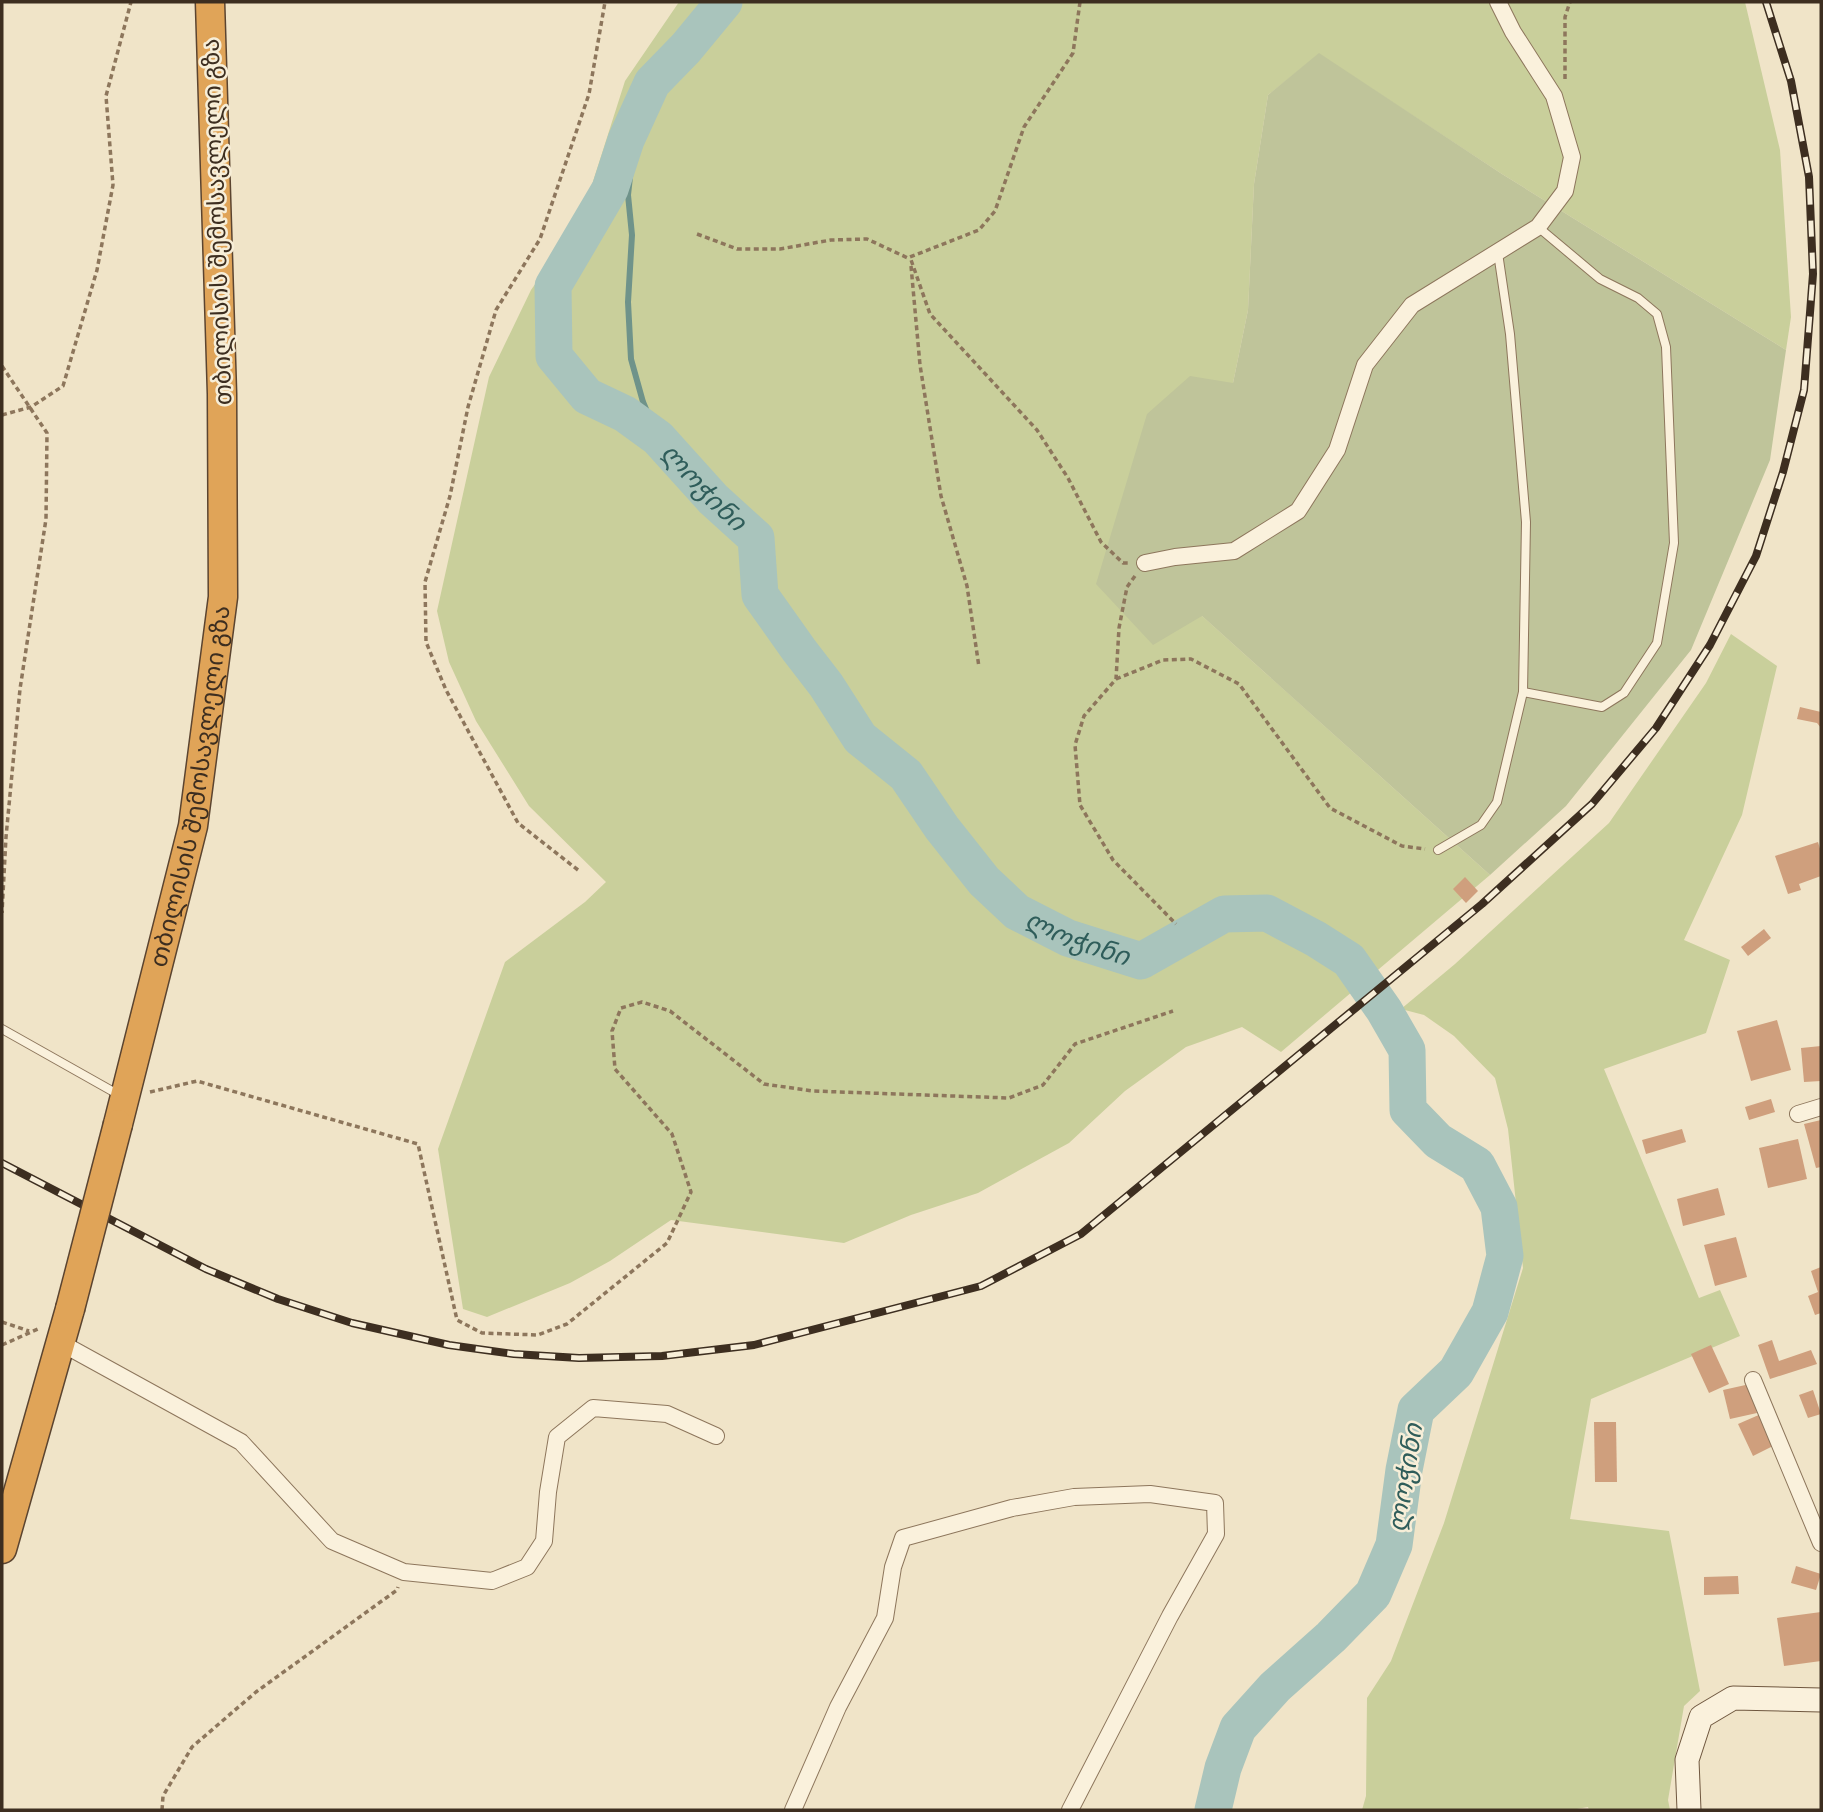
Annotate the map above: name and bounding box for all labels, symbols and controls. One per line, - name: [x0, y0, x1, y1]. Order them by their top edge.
- street label: თბილისის შემოსავლელი გზა: [196, 38, 237, 406]
- water label: ლოჭინი: [654, 436, 754, 538]
- street label: თბილისის შემოსავლელი გზა: [143, 604, 236, 970]
- water label: ლოჭინი: [1020, 903, 1135, 973]
- water label: ლოჭინი: [1381, 1420, 1430, 1535]

